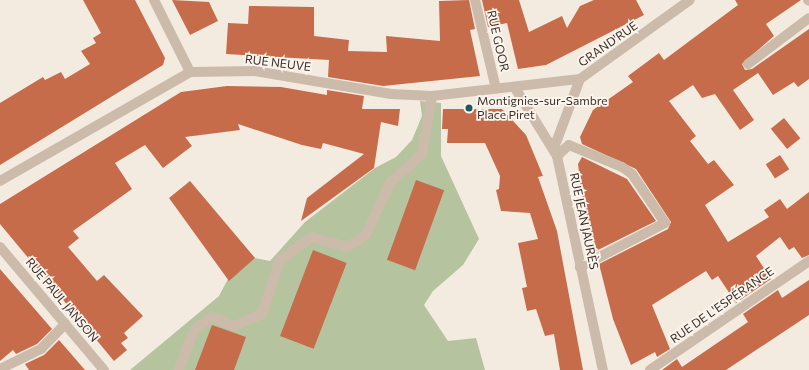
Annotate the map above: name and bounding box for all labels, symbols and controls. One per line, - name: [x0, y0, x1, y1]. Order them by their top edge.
- street label: RUE GOOR: [484, 9, 512, 73]
- street label: GRAND'RUE: [576, 18, 640, 70]
- street label: RUE NEUVE: [244, 52, 312, 74]
- place label: Montignies-sur-Sambre Place Piret: [477, 94, 608, 122]
- marker: Montignies-sur-Sambre Place Piret: [464, 103, 474, 113]
- street label: RUE JEAN JAURÈS: [567, 171, 601, 271]
- street label: RUE PAUL JANSON: [23, 255, 101, 345]
- street label: RUE DE L'ESPÉRANCE: [667, 264, 777, 346]

